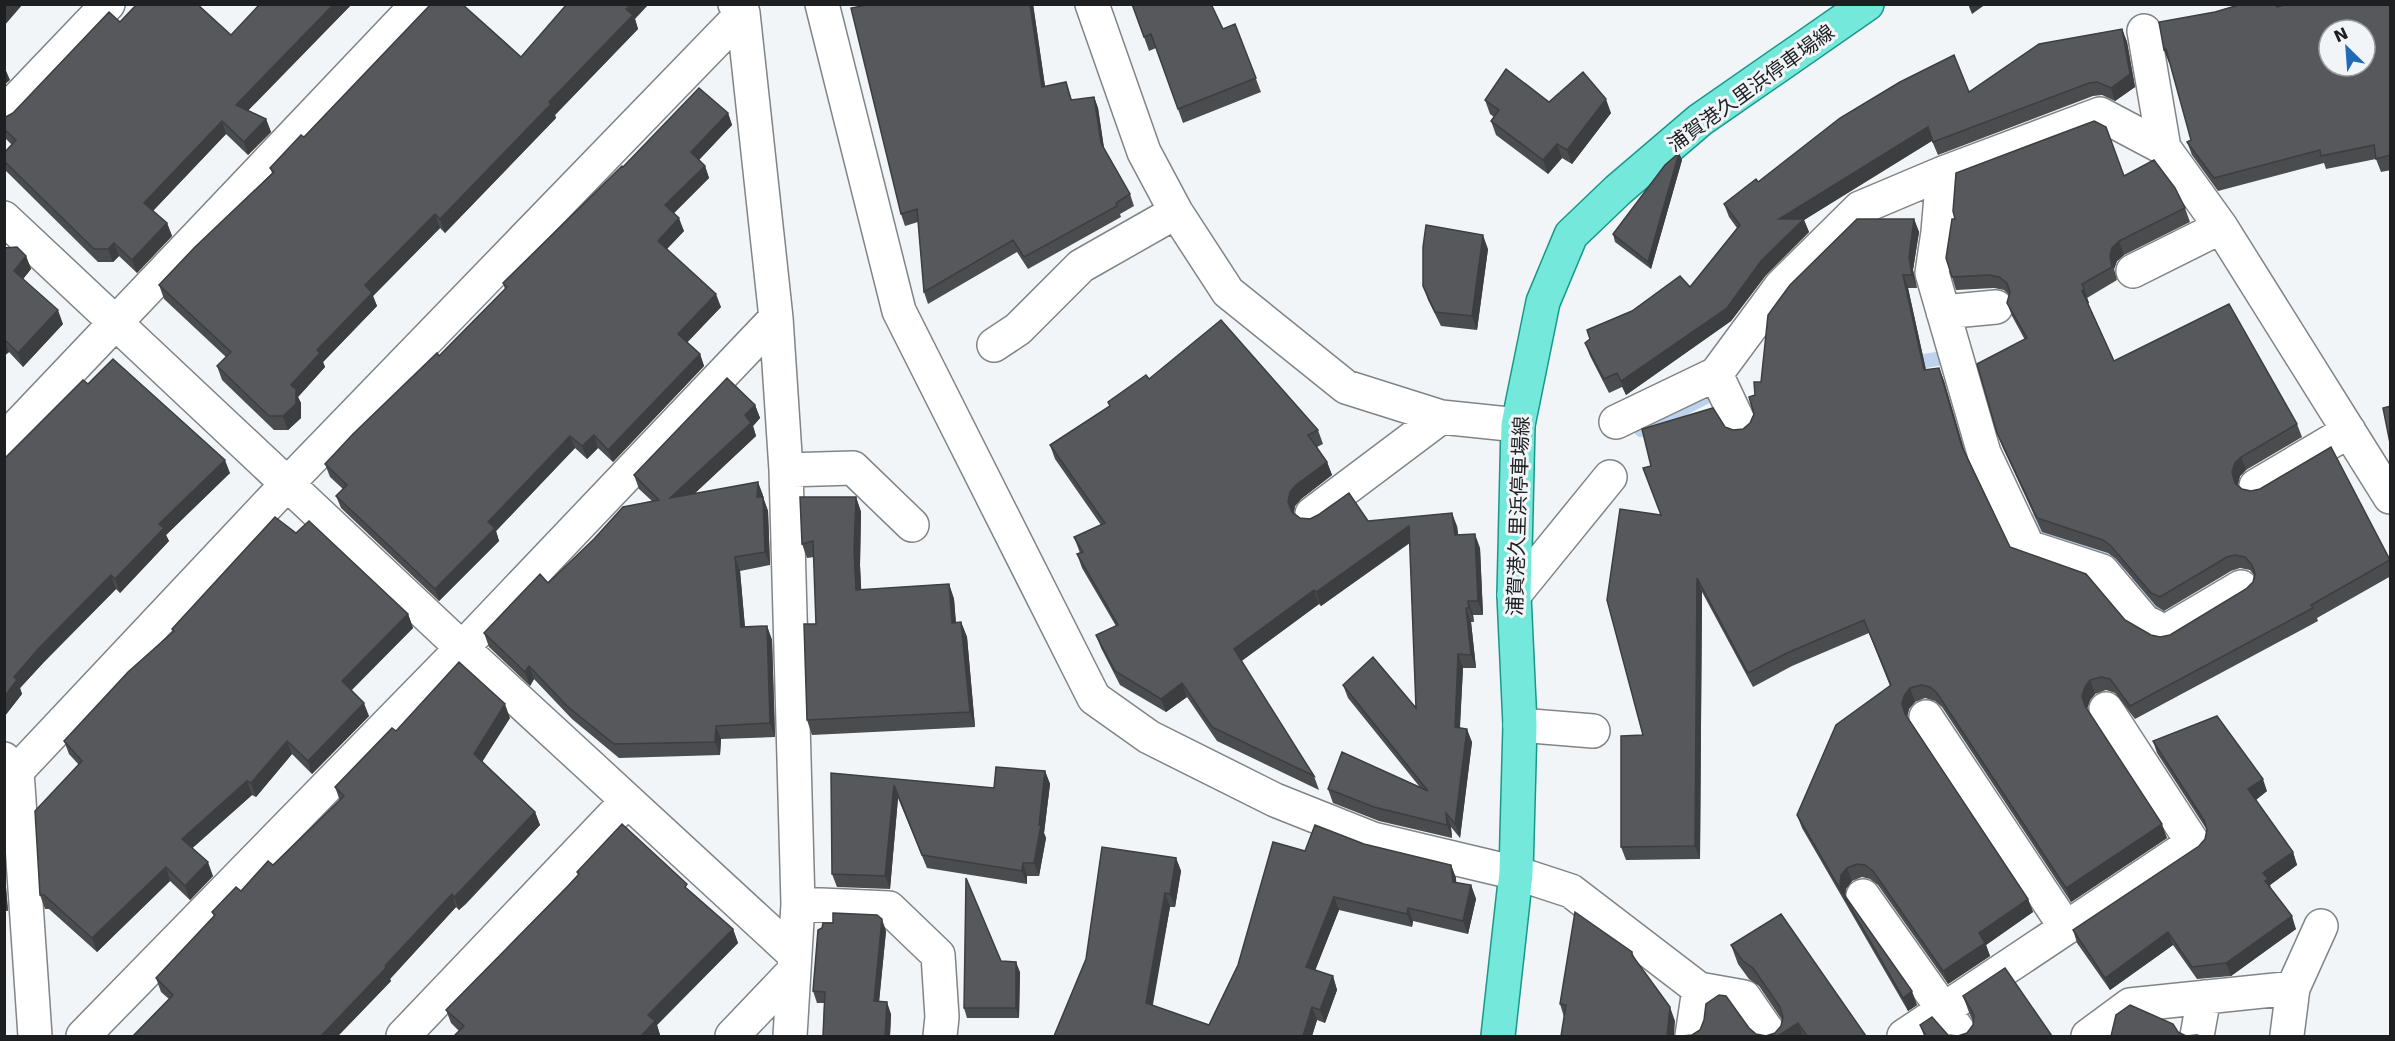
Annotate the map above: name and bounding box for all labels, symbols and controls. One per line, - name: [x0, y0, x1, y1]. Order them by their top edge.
- north arrow: [2317, 18, 2377, 78]
- street label: 浦賀港久里浜停車場線: [1663, 20, 1839, 156]
- text: N: [2331, 23, 2351, 46]
- street label: 浦賀港久里浜停車場線: [1503, 416, 1533, 616]

